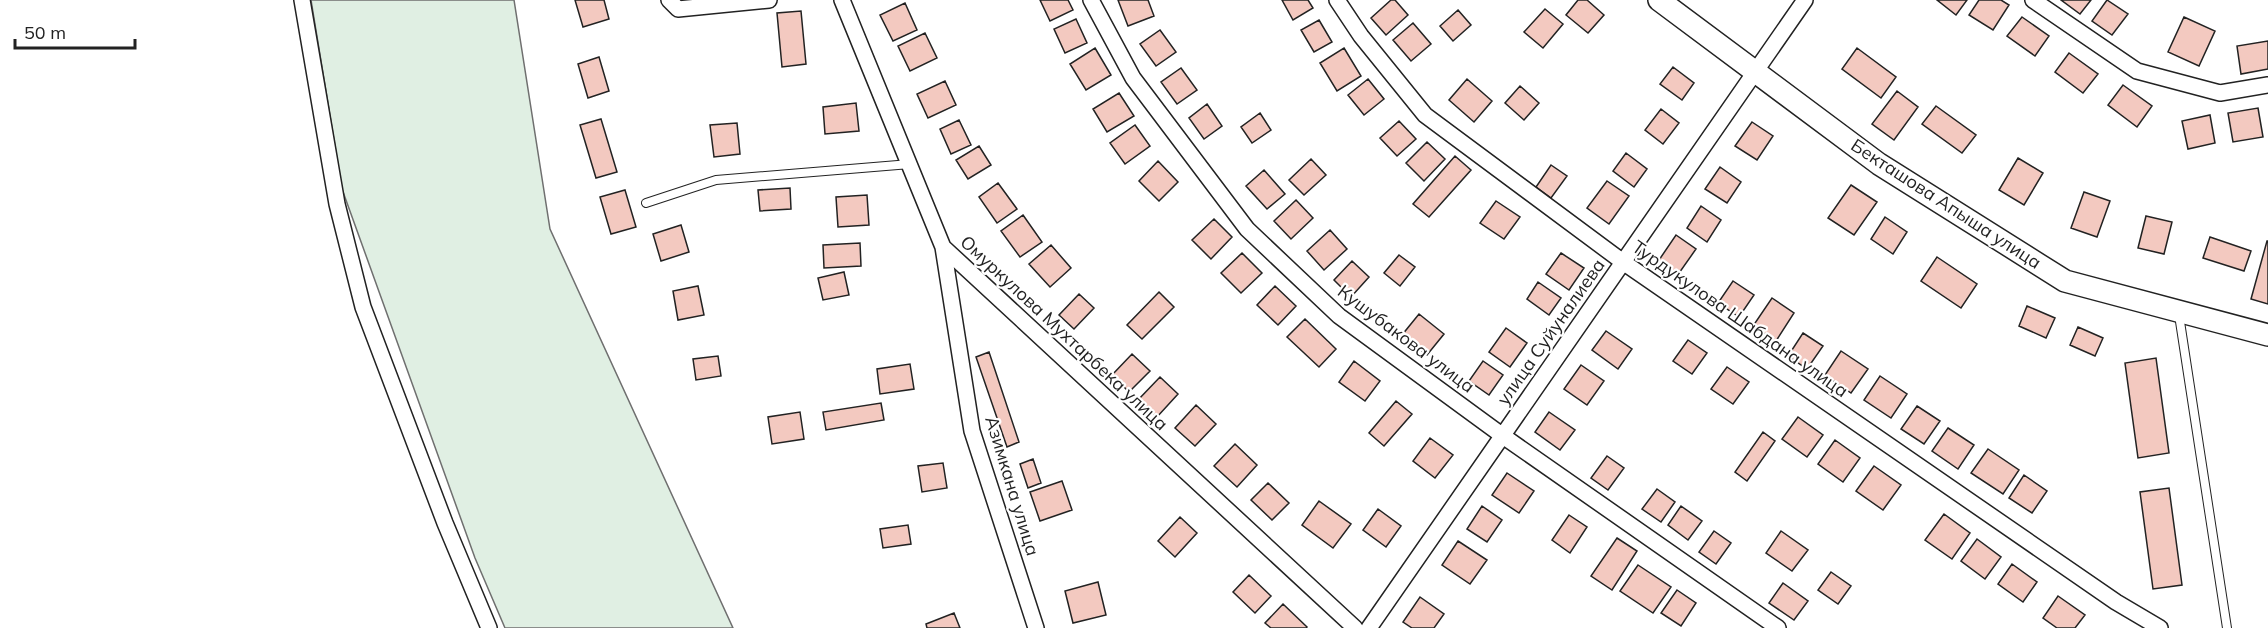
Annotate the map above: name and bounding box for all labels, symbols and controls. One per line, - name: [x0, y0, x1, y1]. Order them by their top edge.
- scale bar: [15, 12, 135, 50]
- text: 50 m: [24, 21, 66, 44]
- street label: Бекташова Апыша улица: [1847, 133, 2046, 274]
- street label: Омуркулова Мухтарбека улица: [956, 230, 1173, 435]
- street label: Турдукулова Шабдана улица: [1628, 235, 1853, 402]
- street label: улица Суйуналиева: [1491, 254, 1610, 409]
- street label: Кушубакова улица: [1333, 280, 1479, 398]
- street label: Азимкана улица: [980, 413, 1045, 558]

